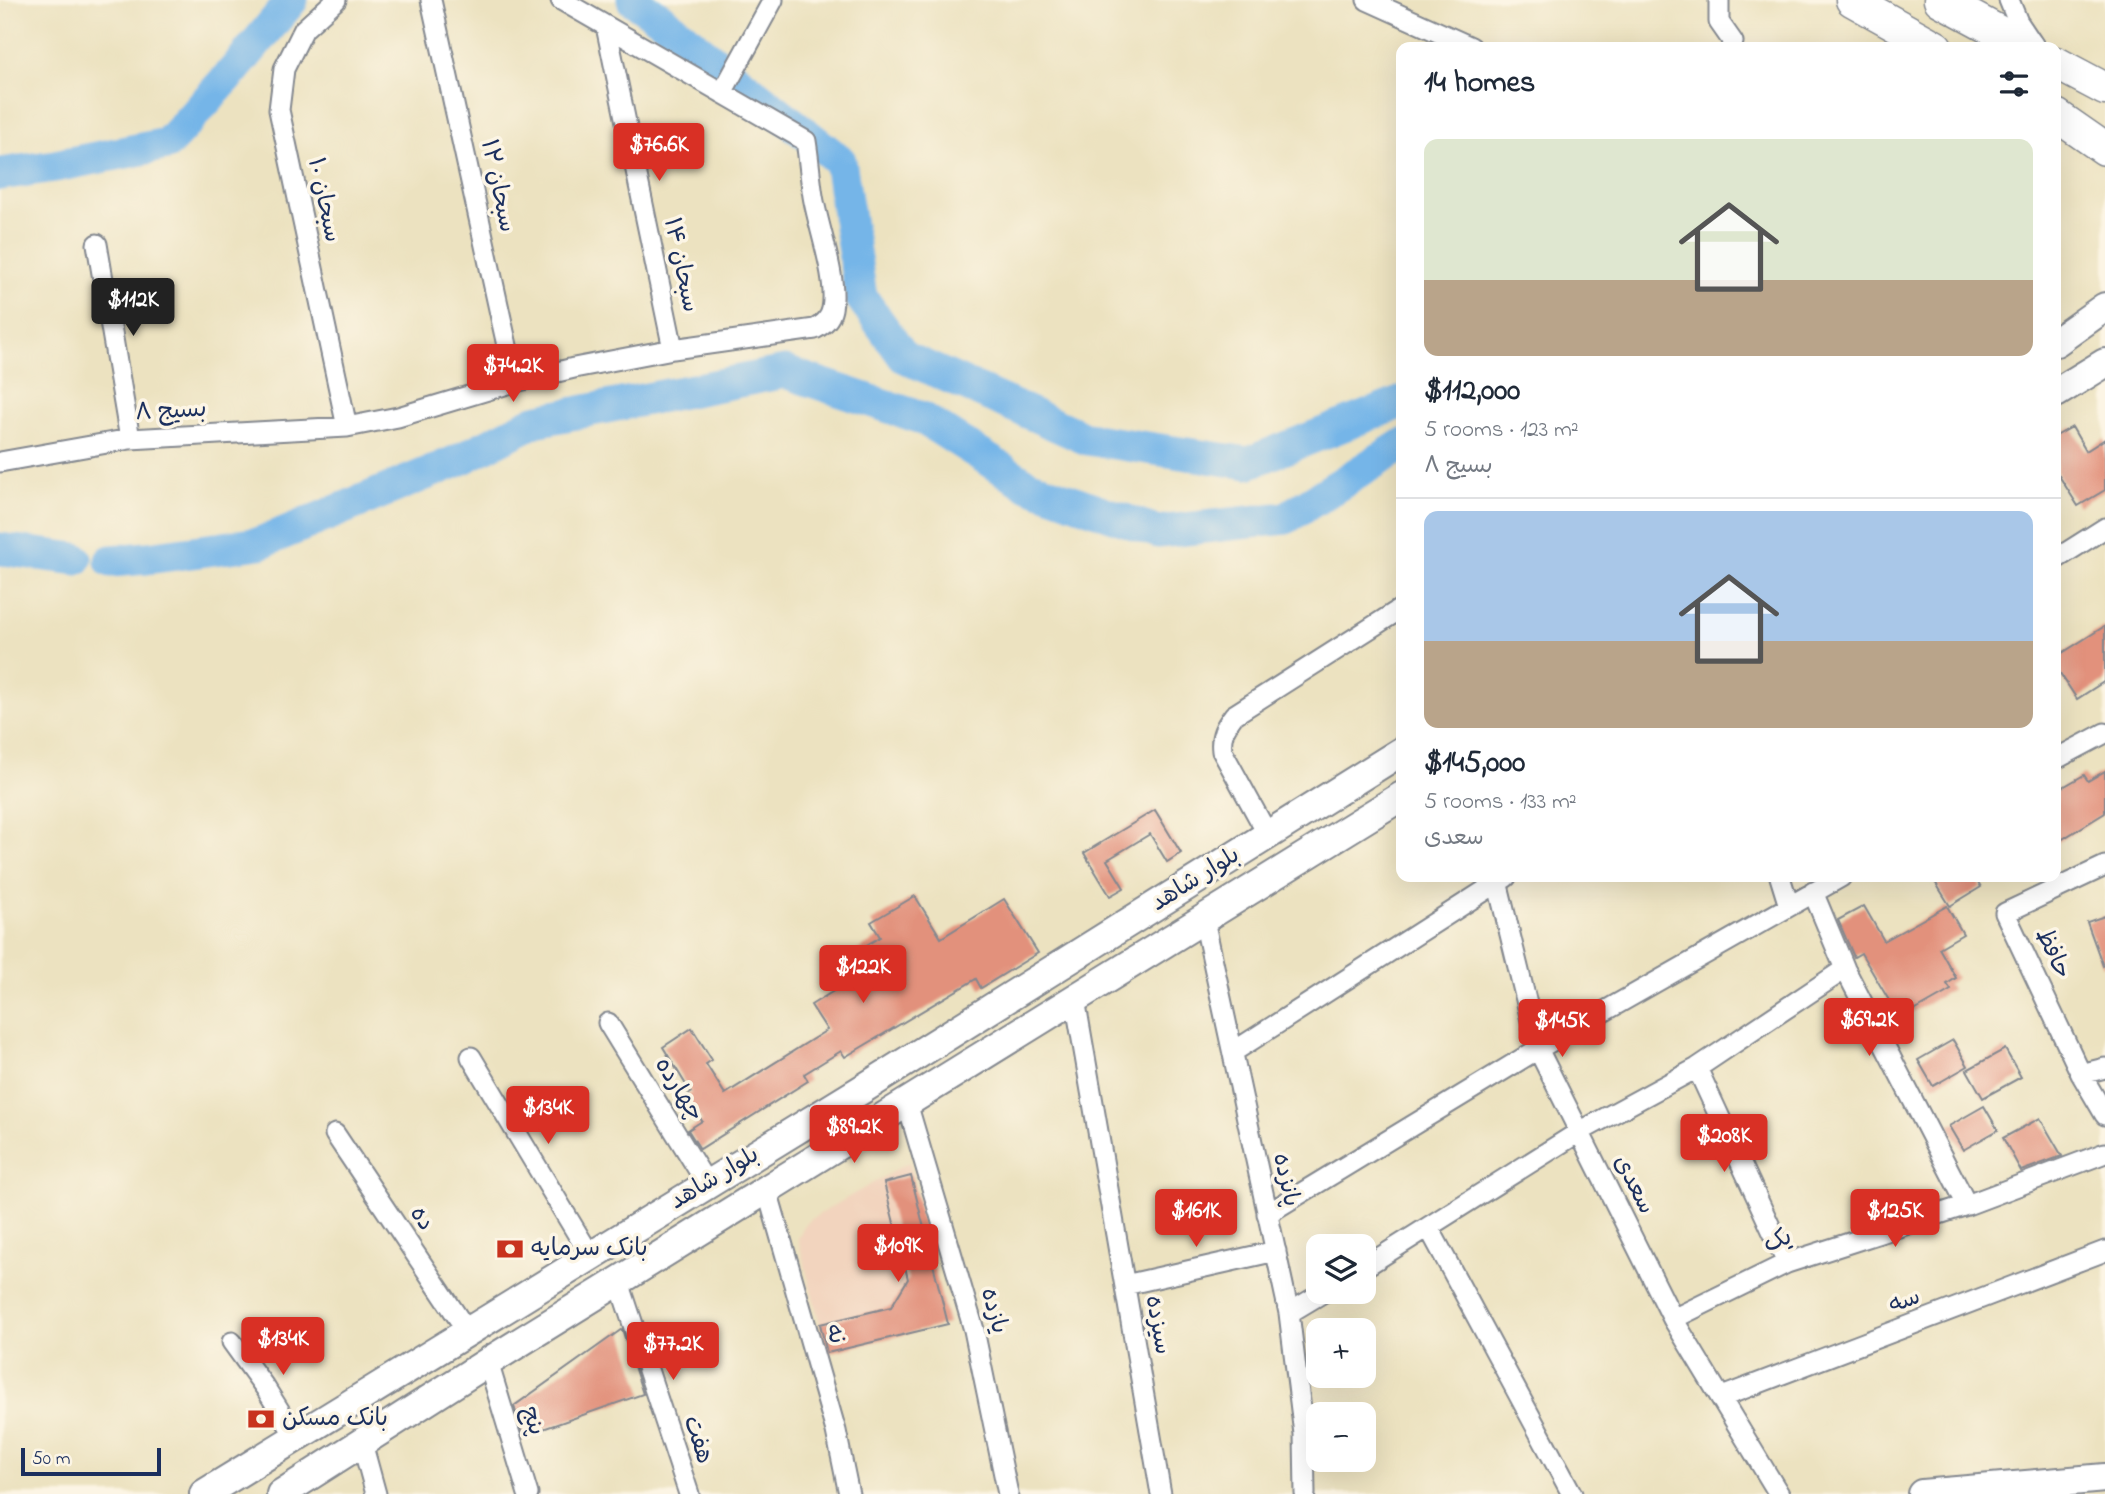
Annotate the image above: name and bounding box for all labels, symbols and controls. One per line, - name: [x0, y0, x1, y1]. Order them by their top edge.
- text: 14 homes: [1424, 62, 1535, 106]
- icon: filters: [1995, 65, 2033, 103]
- pin: $76.6K: [602, 124, 716, 183]
- text: $76.6K: [629, 129, 689, 162]
- street label: سبحان ۱۲: [470, 136, 524, 236]
- street label: سبحان ۱۰: [297, 154, 349, 246]
- icon: home: [1666, 184, 1792, 310]
- street label: سبحان ۱۴: [653, 214, 707, 316]
- pin: $112K: [84, 278, 182, 338]
- text: $112K: [107, 284, 159, 317]
- pin: $74.2K: [456, 344, 570, 404]
- text: $74.2K: [483, 350, 543, 383]
- text: $112,000: [1424, 370, 1520, 414]
- street label: بسیج ۸: [134, 393, 208, 431]
- text: 5 rooms · 123 m²: [1424, 414, 1579, 447]
- text: بسیج ۸: [1424, 450, 1493, 483]
- icon: home: [1666, 556, 1792, 682]
- text: $145,000: [1424, 742, 1525, 786]
- text: 5 rooms · 133 m²: [1424, 786, 1577, 819]
- text: سعدی: [1424, 822, 1484, 855]
- street label: بلوار شاهد: [1145, 839, 1247, 921]
- street label: حافظ: [2025, 923, 2079, 985]
- pin: $122K: [814, 946, 912, 1005]
- text: $122K: [835, 951, 891, 984]
- pin: $69.2K: [1812, 998, 1926, 1058]
- pin: $145K: [1513, 1000, 1611, 1059]
- text: $69.2K: [1840, 1004, 1898, 1037]
- text: $145K: [1534, 1005, 1590, 1038]
- street label: چهارده: [645, 1051, 711, 1129]
- pin: $134K: [499, 1086, 597, 1146]
- text: $134K: [522, 1092, 574, 1125]
- pin: $89.2K: [797, 1106, 911, 1165]
- text: $89.2K: [826, 1111, 882, 1144]
- pin: $208K: [1675, 1114, 1773, 1174]
- text: $208K: [1696, 1120, 1752, 1153]
- street label: بلوار شاهد: [663, 1138, 767, 1220]
- street label: سعدی: [1603, 1149, 1663, 1221]
- street label: پانزده: [1262, 1150, 1308, 1210]
- pin: $161K: [1147, 1190, 1245, 1249]
- pin: $125K: [1846, 1190, 1944, 1249]
- text: $161K: [1171, 1195, 1221, 1228]
- text: $125K: [1867, 1195, 1923, 1228]
- street label: ده: [400, 1199, 442, 1239]
- street label: یک: [1758, 1221, 1798, 1263]
- pin: $109K: [849, 1224, 947, 1284]
- text: $109K: [873, 1230, 923, 1263]
- place label: بانک سرمایه: [531, 1232, 648, 1267]
- bank icon: بانک سرمایه: [495, 1234, 525, 1264]
- map controls: [1306, 1234, 1376, 1472]
- button: layers: [1306, 1234, 1376, 1304]
- street label: سه: [1884, 1280, 1926, 1324]
- street label: یازده: [970, 1284, 1016, 1338]
- street label: سیزده: [1135, 1293, 1179, 1357]
- pin: $134K: [234, 1318, 332, 1377]
- button: +: [1306, 1318, 1376, 1388]
- street label: نه: [814, 1319, 854, 1349]
- pin: $77.2K: [616, 1322, 730, 1382]
- text: $134K: [257, 1323, 309, 1356]
- text: $77.2K: [643, 1328, 703, 1361]
- place label: بانک مسکن: [282, 1402, 388, 1437]
- street label: پنج: [511, 1402, 553, 1440]
- button: −: [1306, 1402, 1376, 1472]
- bank icon: بانک مسکن: [246, 1404, 276, 1434]
- street label: هفت: [673, 1411, 721, 1469]
- scale bar: [21, 1445, 161, 1477]
- text: 50 m: [32, 1446, 71, 1473]

